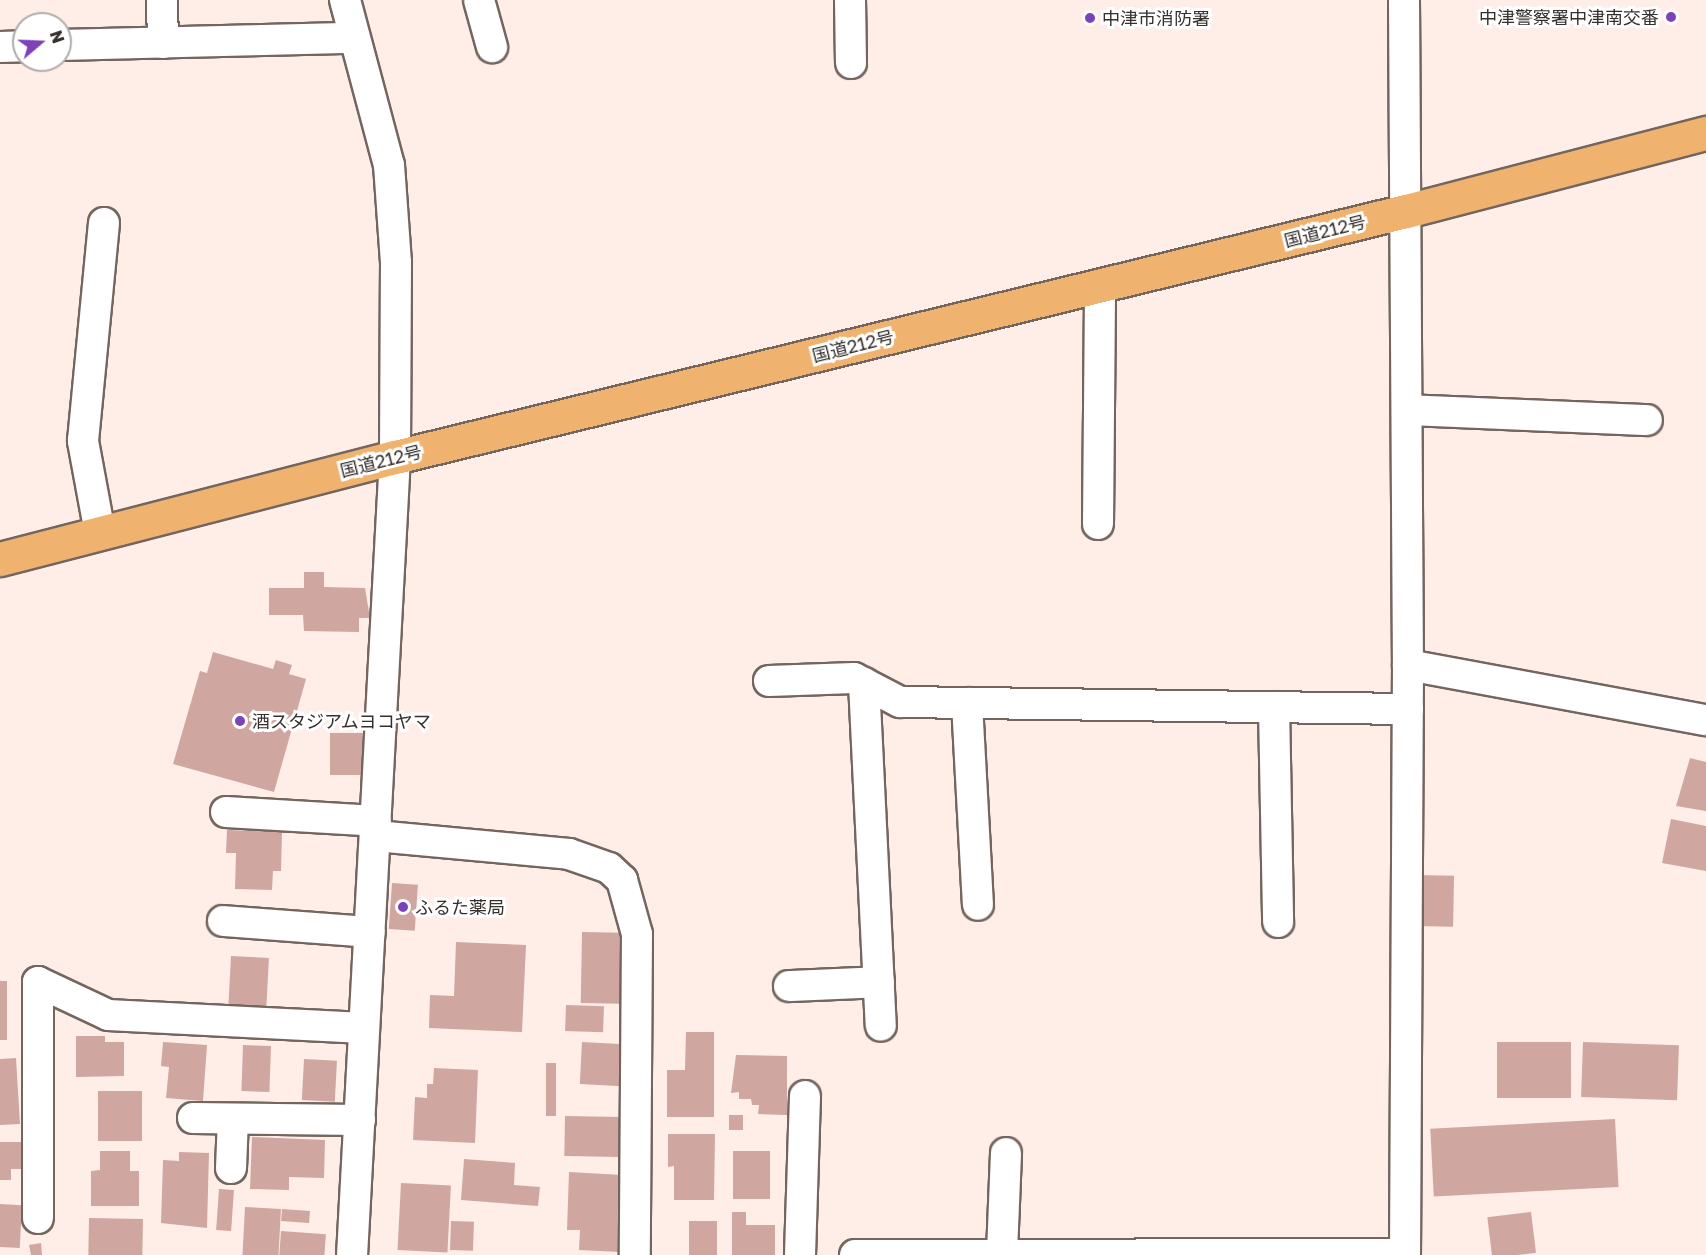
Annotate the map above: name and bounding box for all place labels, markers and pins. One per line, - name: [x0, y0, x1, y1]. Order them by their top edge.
- place label: 中津警察署中津南交番: [1479, 6, 1659, 28]
- place label: 中津市消防署: [1102, 7, 1210, 29]
- marker: 中津警察署中津南交番: [1664, 10, 1678, 24]
- marker: 中津市消防署: [1083, 11, 1097, 25]
- place label: 酒スタジアムヨコヤマ: [252, 710, 432, 732]
- marker: 酒スタジアムヨコヤマ: [233, 714, 247, 728]
- place label: ふるた薬局: [415, 896, 505, 918]
- marker: ふるた薬局: [396, 900, 410, 914]

